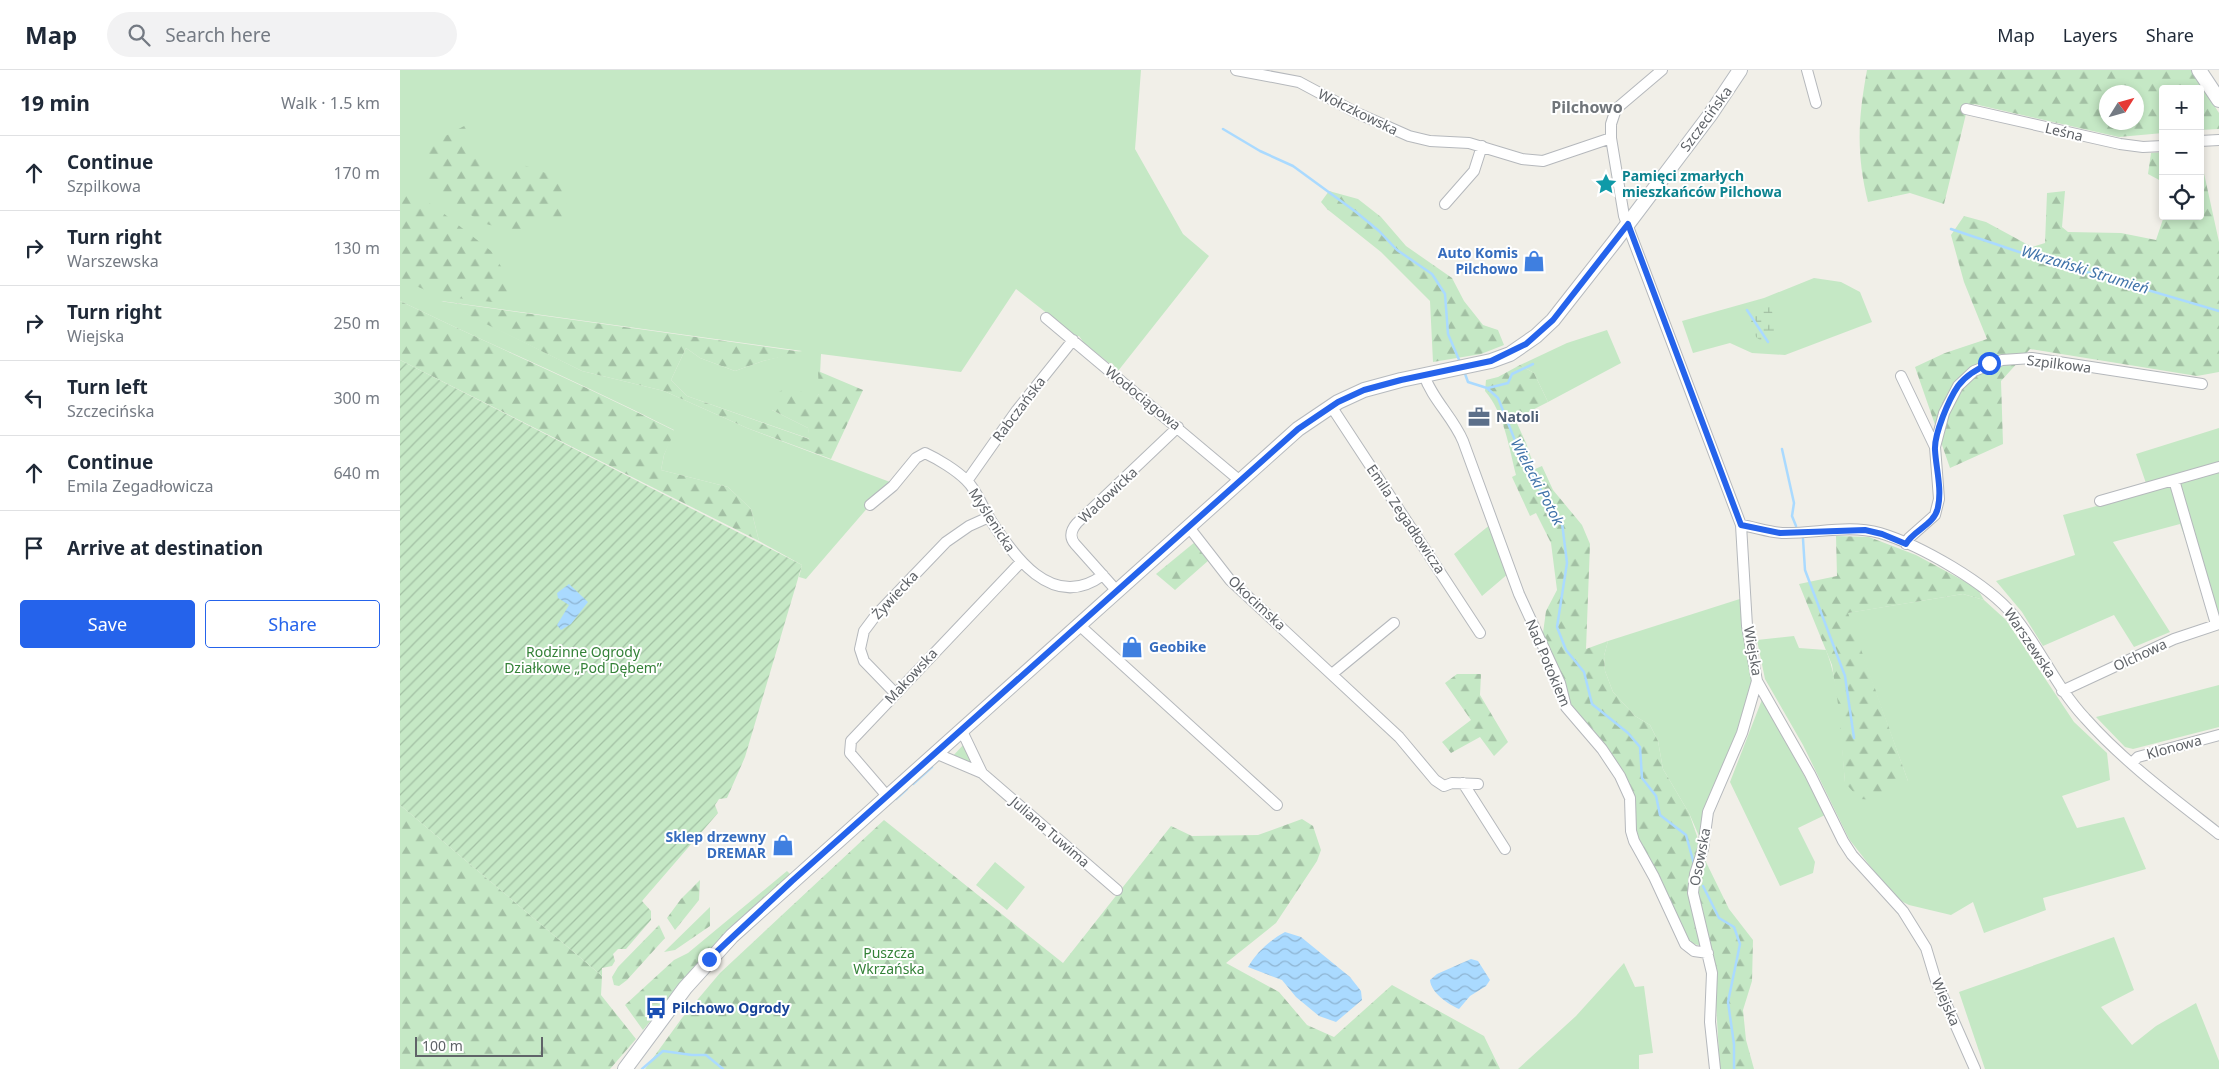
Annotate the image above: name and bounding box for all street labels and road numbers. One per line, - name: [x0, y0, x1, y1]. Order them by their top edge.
- street label: Szczecińska: [1675, 82, 1736, 155]
- street label: Wołczkowska: [1315, 84, 1401, 139]
- street label: Leśna: [2043, 118, 2085, 145]
- street label: Szpilkowa: [2026, 350, 2092, 377]
- street label: Wodociągowa: [1102, 361, 1185, 434]
- street label: Rabczańska: [988, 372, 1049, 445]
- street label: Emila Zegadłowicza: [1363, 460, 1450, 577]
- street label: Wadowicka: [1074, 462, 1141, 527]
- street label: Myślenicka: [965, 484, 1020, 555]
- street label: Żywiecka: [867, 566, 922, 623]
- street label: Okocimska: [1224, 571, 1290, 634]
- street label: Warszewska: [2000, 604, 2061, 681]
- street label: Nad Potokiem: [1521, 616, 1575, 709]
- street label: Wiejska: [1740, 625, 1767, 677]
- street label: Olchowa: [2110, 634, 2170, 675]
- street label: Makowska: [880, 644, 941, 707]
- street label: Klonowa: [2144, 730, 2204, 763]
- street label: Juliana Tuwima: [1005, 791, 1094, 871]
- street label: Osowska: [1685, 826, 1714, 888]
- street label: Wiejska: [1928, 975, 1965, 1029]

